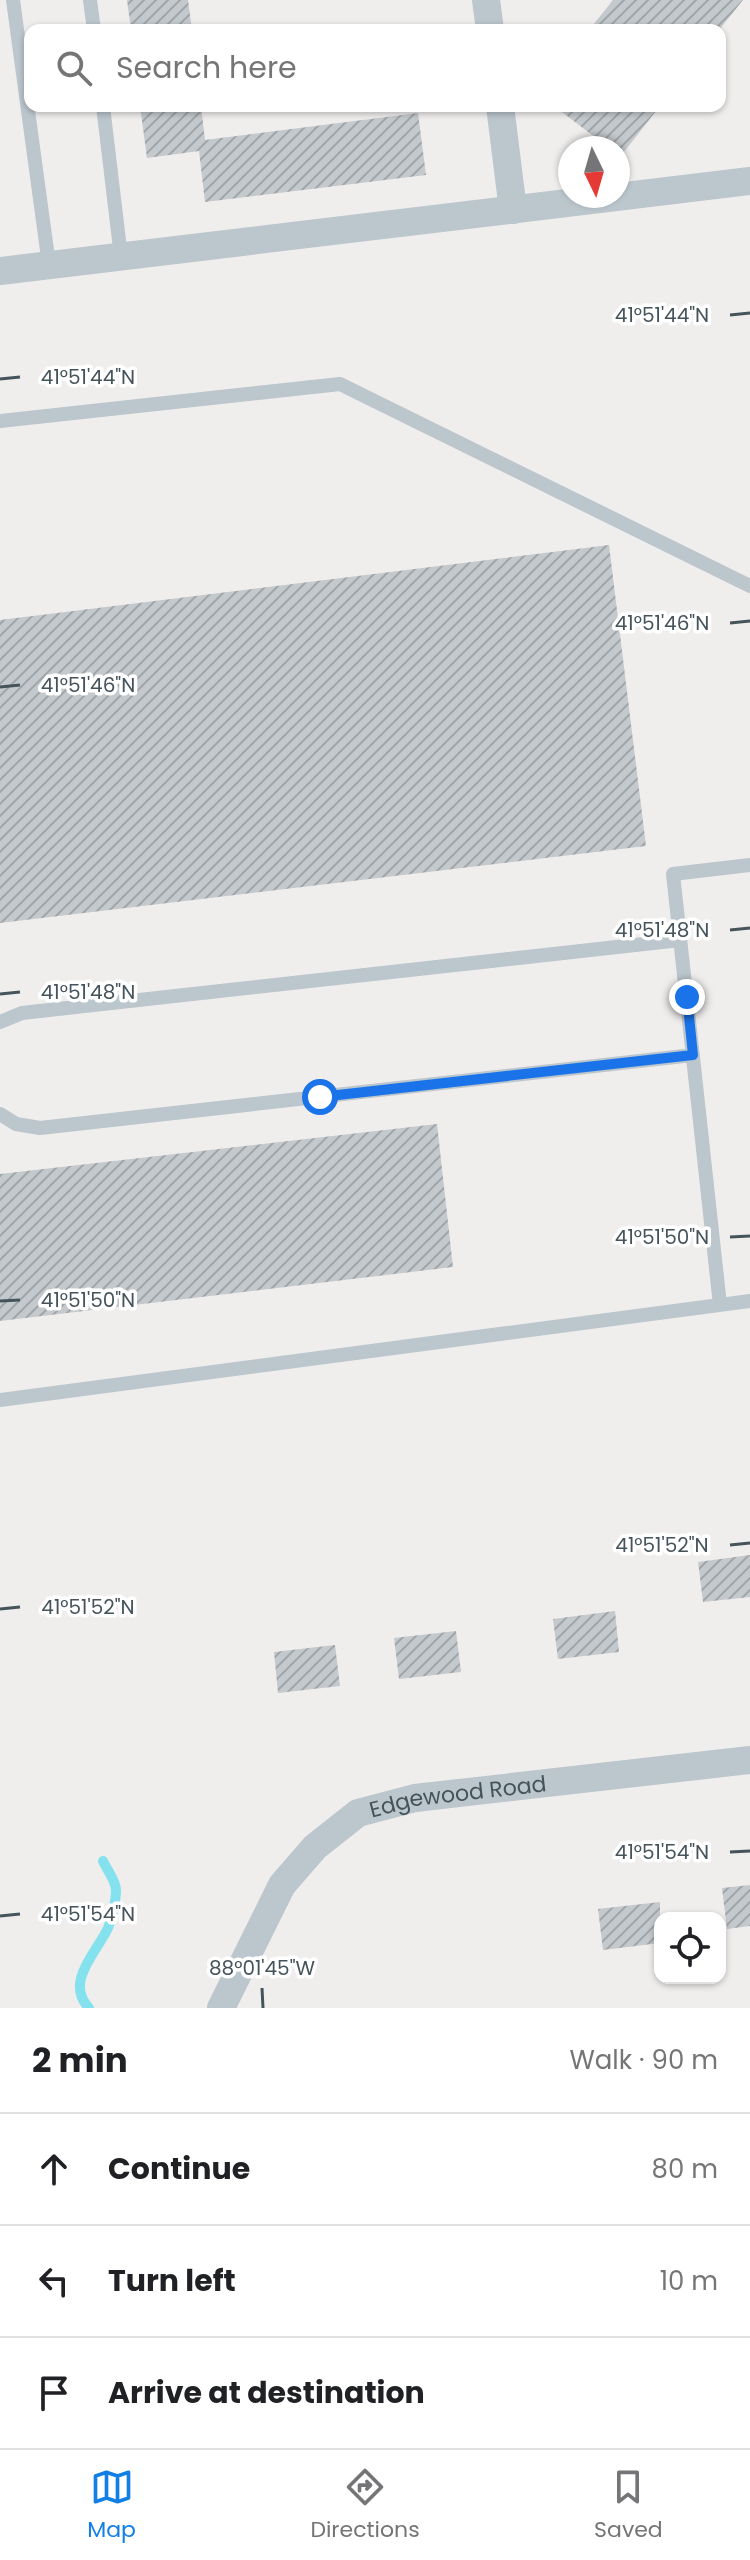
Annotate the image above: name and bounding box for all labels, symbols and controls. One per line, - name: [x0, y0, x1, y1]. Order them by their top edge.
- search box: [24, 24, 726, 112]
- icon: search: [52, 46, 96, 90]
- text: Search here: [116, 46, 297, 89]
- north arrow: [558, 136, 630, 208]
- text: 41°51'44"N: [615, 301, 709, 329]
- text: 41°51'44"N: [41, 363, 135, 391]
- text: 41°51'46"N: [615, 609, 709, 637]
- text: 41°51'46"N: [41, 671, 135, 699]
- text: 41°51'48"N: [615, 916, 709, 944]
- text: 41°51'48"N: [41, 978, 135, 1006]
- route end: [669, 979, 705, 1015]
- route start: [302, 1079, 338, 1115]
- text: 41°51'50"N: [615, 1223, 709, 1251]
- text: 41°51'50"N: [41, 1286, 135, 1314]
- text: 41°51'52"N: [615, 1531, 709, 1559]
- text: 41°51'52"N: [41, 1593, 135, 1621]
- street label: Edgewood Road: [366, 1768, 548, 1825]
- text: 41°51'54"N: [615, 1838, 709, 1866]
- text: 41°51'54"N: [41, 1900, 135, 1928]
- map controls: [654, 1912, 726, 1984]
- button: locate: [654, 1912, 726, 1984]
- text: 88°01'45"W: [209, 1954, 316, 1982]
- text: 2 min: [32, 2036, 128, 2084]
- text: Walk · 90 m: [569, 2042, 718, 2078]
- icon: ahead: [32, 2147, 76, 2191]
- text: Continue: [108, 2147, 250, 2190]
- text: 80 m: [652, 2151, 718, 2187]
- icon: left: [32, 2259, 76, 2303]
- text: Turn left: [108, 2259, 236, 2302]
- text: 10 m: [660, 2263, 718, 2299]
- icon: arrive: [32, 2371, 76, 2415]
- text: Arrive at destination: [108, 2371, 425, 2414]
- tab: Map: [87, 2465, 136, 2546]
- tab: Directions: [310, 2465, 420, 2546]
- tab: Saved: [594, 2465, 663, 2546]

